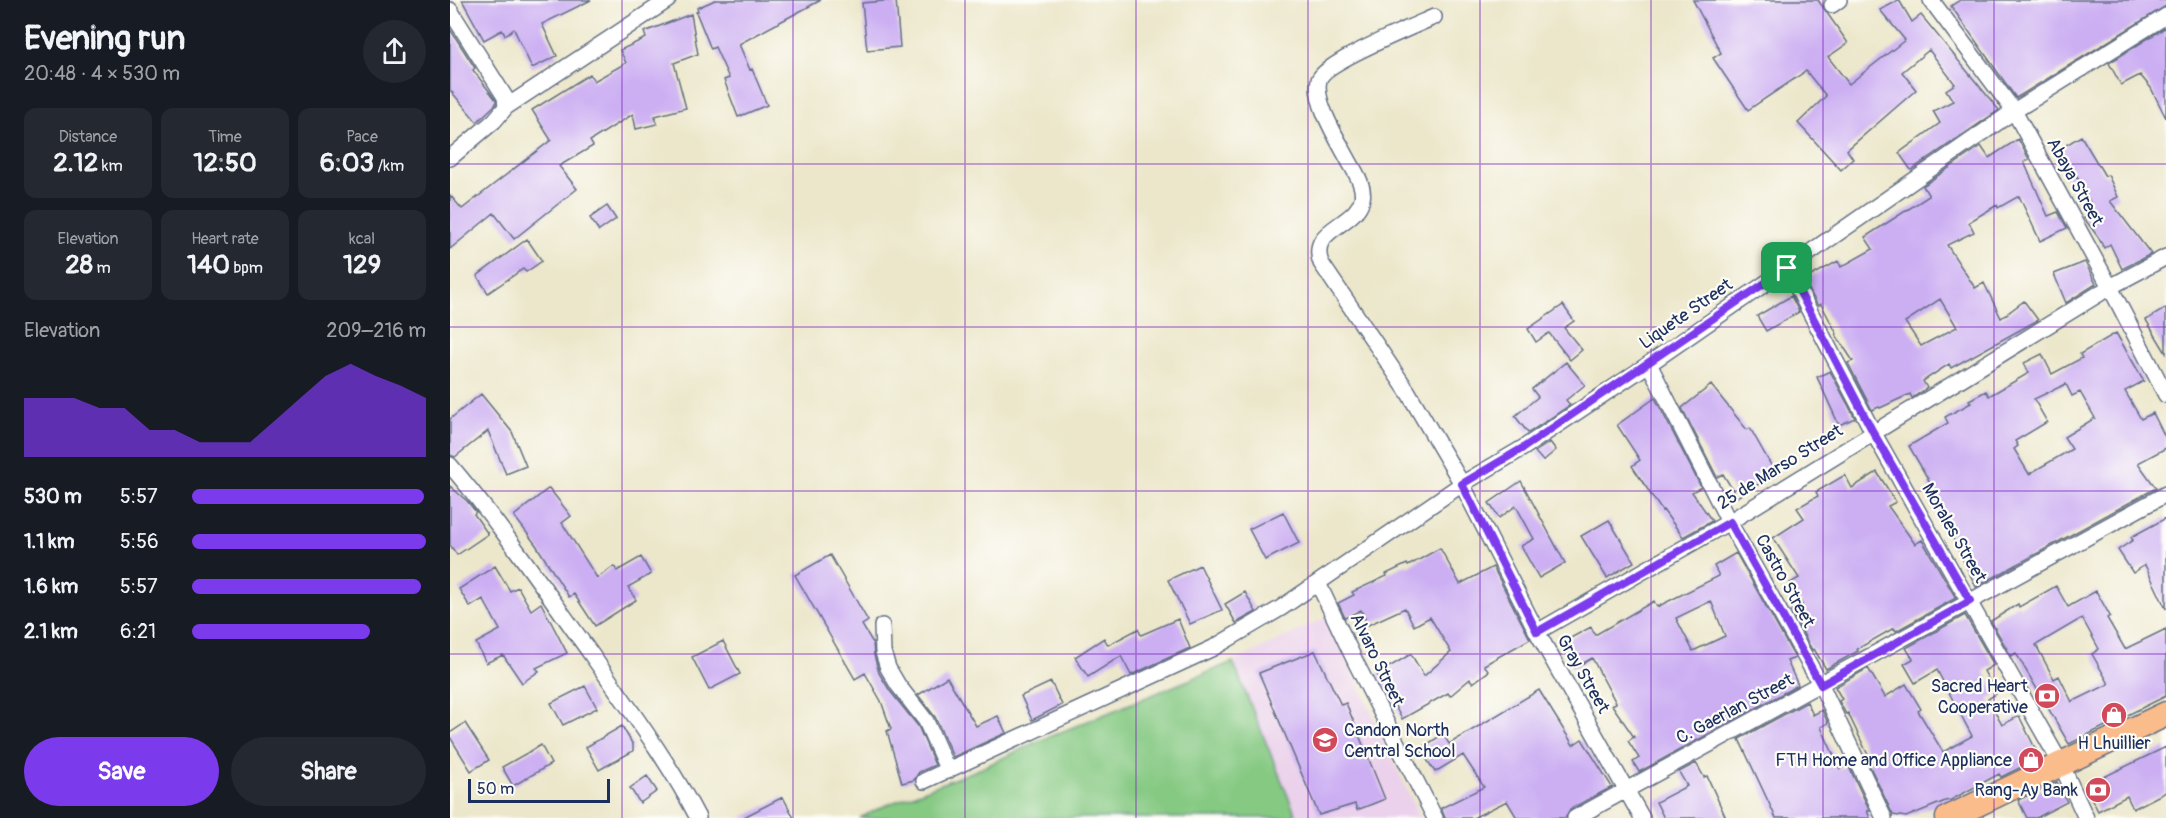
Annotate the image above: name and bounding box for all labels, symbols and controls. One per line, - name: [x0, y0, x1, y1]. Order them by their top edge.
- text: Evening run: [24, 18, 185, 59]
- button: share: [363, 20, 426, 83]
- text: 20:48 · 4 × 530 m: [24, 61, 180, 86]
- text: Distance: [59, 127, 117, 147]
- text: Time: [208, 127, 242, 147]
- text: Pace: [346, 127, 378, 147]
- street label: Abaya Street: [2041, 134, 2109, 231]
- text: 2.12: [53, 147, 98, 179]
- text: 12:50: [193, 147, 257, 179]
- text: 6:03: [320, 147, 374, 179]
- text: km: [98, 156, 123, 176]
- text: /km: [374, 156, 404, 176]
- text: Elevation: [58, 229, 118, 249]
- text: Heart rate: [191, 229, 259, 249]
- text: kcal: [349, 229, 375, 249]
- pin: [1761, 242, 1812, 293]
- text: 28: [65, 249, 93, 281]
- text: 140: [187, 249, 230, 281]
- text: 129: [343, 249, 381, 281]
- icon: arrive: [1770, 251, 1803, 284]
- text: m: [93, 258, 111, 278]
- text: bpm: [230, 258, 263, 278]
- street label: Liquete Street: [1635, 273, 1738, 355]
- text: Elevation: [24, 318, 100, 343]
- text: 209–216 m: [326, 318, 426, 343]
- street label: 25 de Marso Street: [1713, 419, 1848, 515]
- street label: Morales Street: [1916, 479, 1992, 588]
- text: 530 m: [24, 484, 82, 509]
- text: 5:57: [120, 484, 158, 509]
- text: 1.1 km: [24, 529, 74, 554]
- text: 5:56: [120, 529, 159, 554]
- street label: Castro Street: [1750, 530, 1820, 632]
- text: 1.6 km: [24, 574, 78, 599]
- text: 5:57: [120, 574, 158, 599]
- street label: Alvaro Street: [1345, 610, 1410, 711]
- text: 2.1 km: [24, 619, 78, 644]
- text: 6:21: [120, 619, 156, 644]
- street label: Gray Street: [1551, 631, 1615, 718]
- street label: C. Gaerlan Street: [1672, 668, 1798, 750]
- place label: Sacred Heart Cooperative: [1931, 675, 2029, 719]
- bank icon: Sacred Heart Cooperative: [2032, 681, 2062, 711]
- shop icon: H Lhuillier: [2099, 700, 2129, 730]
- place label: Candon North Central School: [1344, 719, 1456, 763]
- school or university icon: Candon North Central School: [1310, 725, 1340, 755]
- place label: H Lhuillier: [2077, 732, 2151, 755]
- button: Save: [24, 737, 219, 806]
- button: Share: [231, 737, 426, 806]
- shop icon: FTH Home and Office Appliance: [2016, 745, 2046, 775]
- place label: FTH Home and Office Appliance: [1775, 749, 2012, 772]
- bank icon: Rang-Ay Bank: [2083, 775, 2113, 805]
- scale bar: [468, 776, 610, 804]
- text: 50 m: [477, 779, 514, 799]
- place label: Rang-Ay Bank: [1975, 779, 2078, 802]

